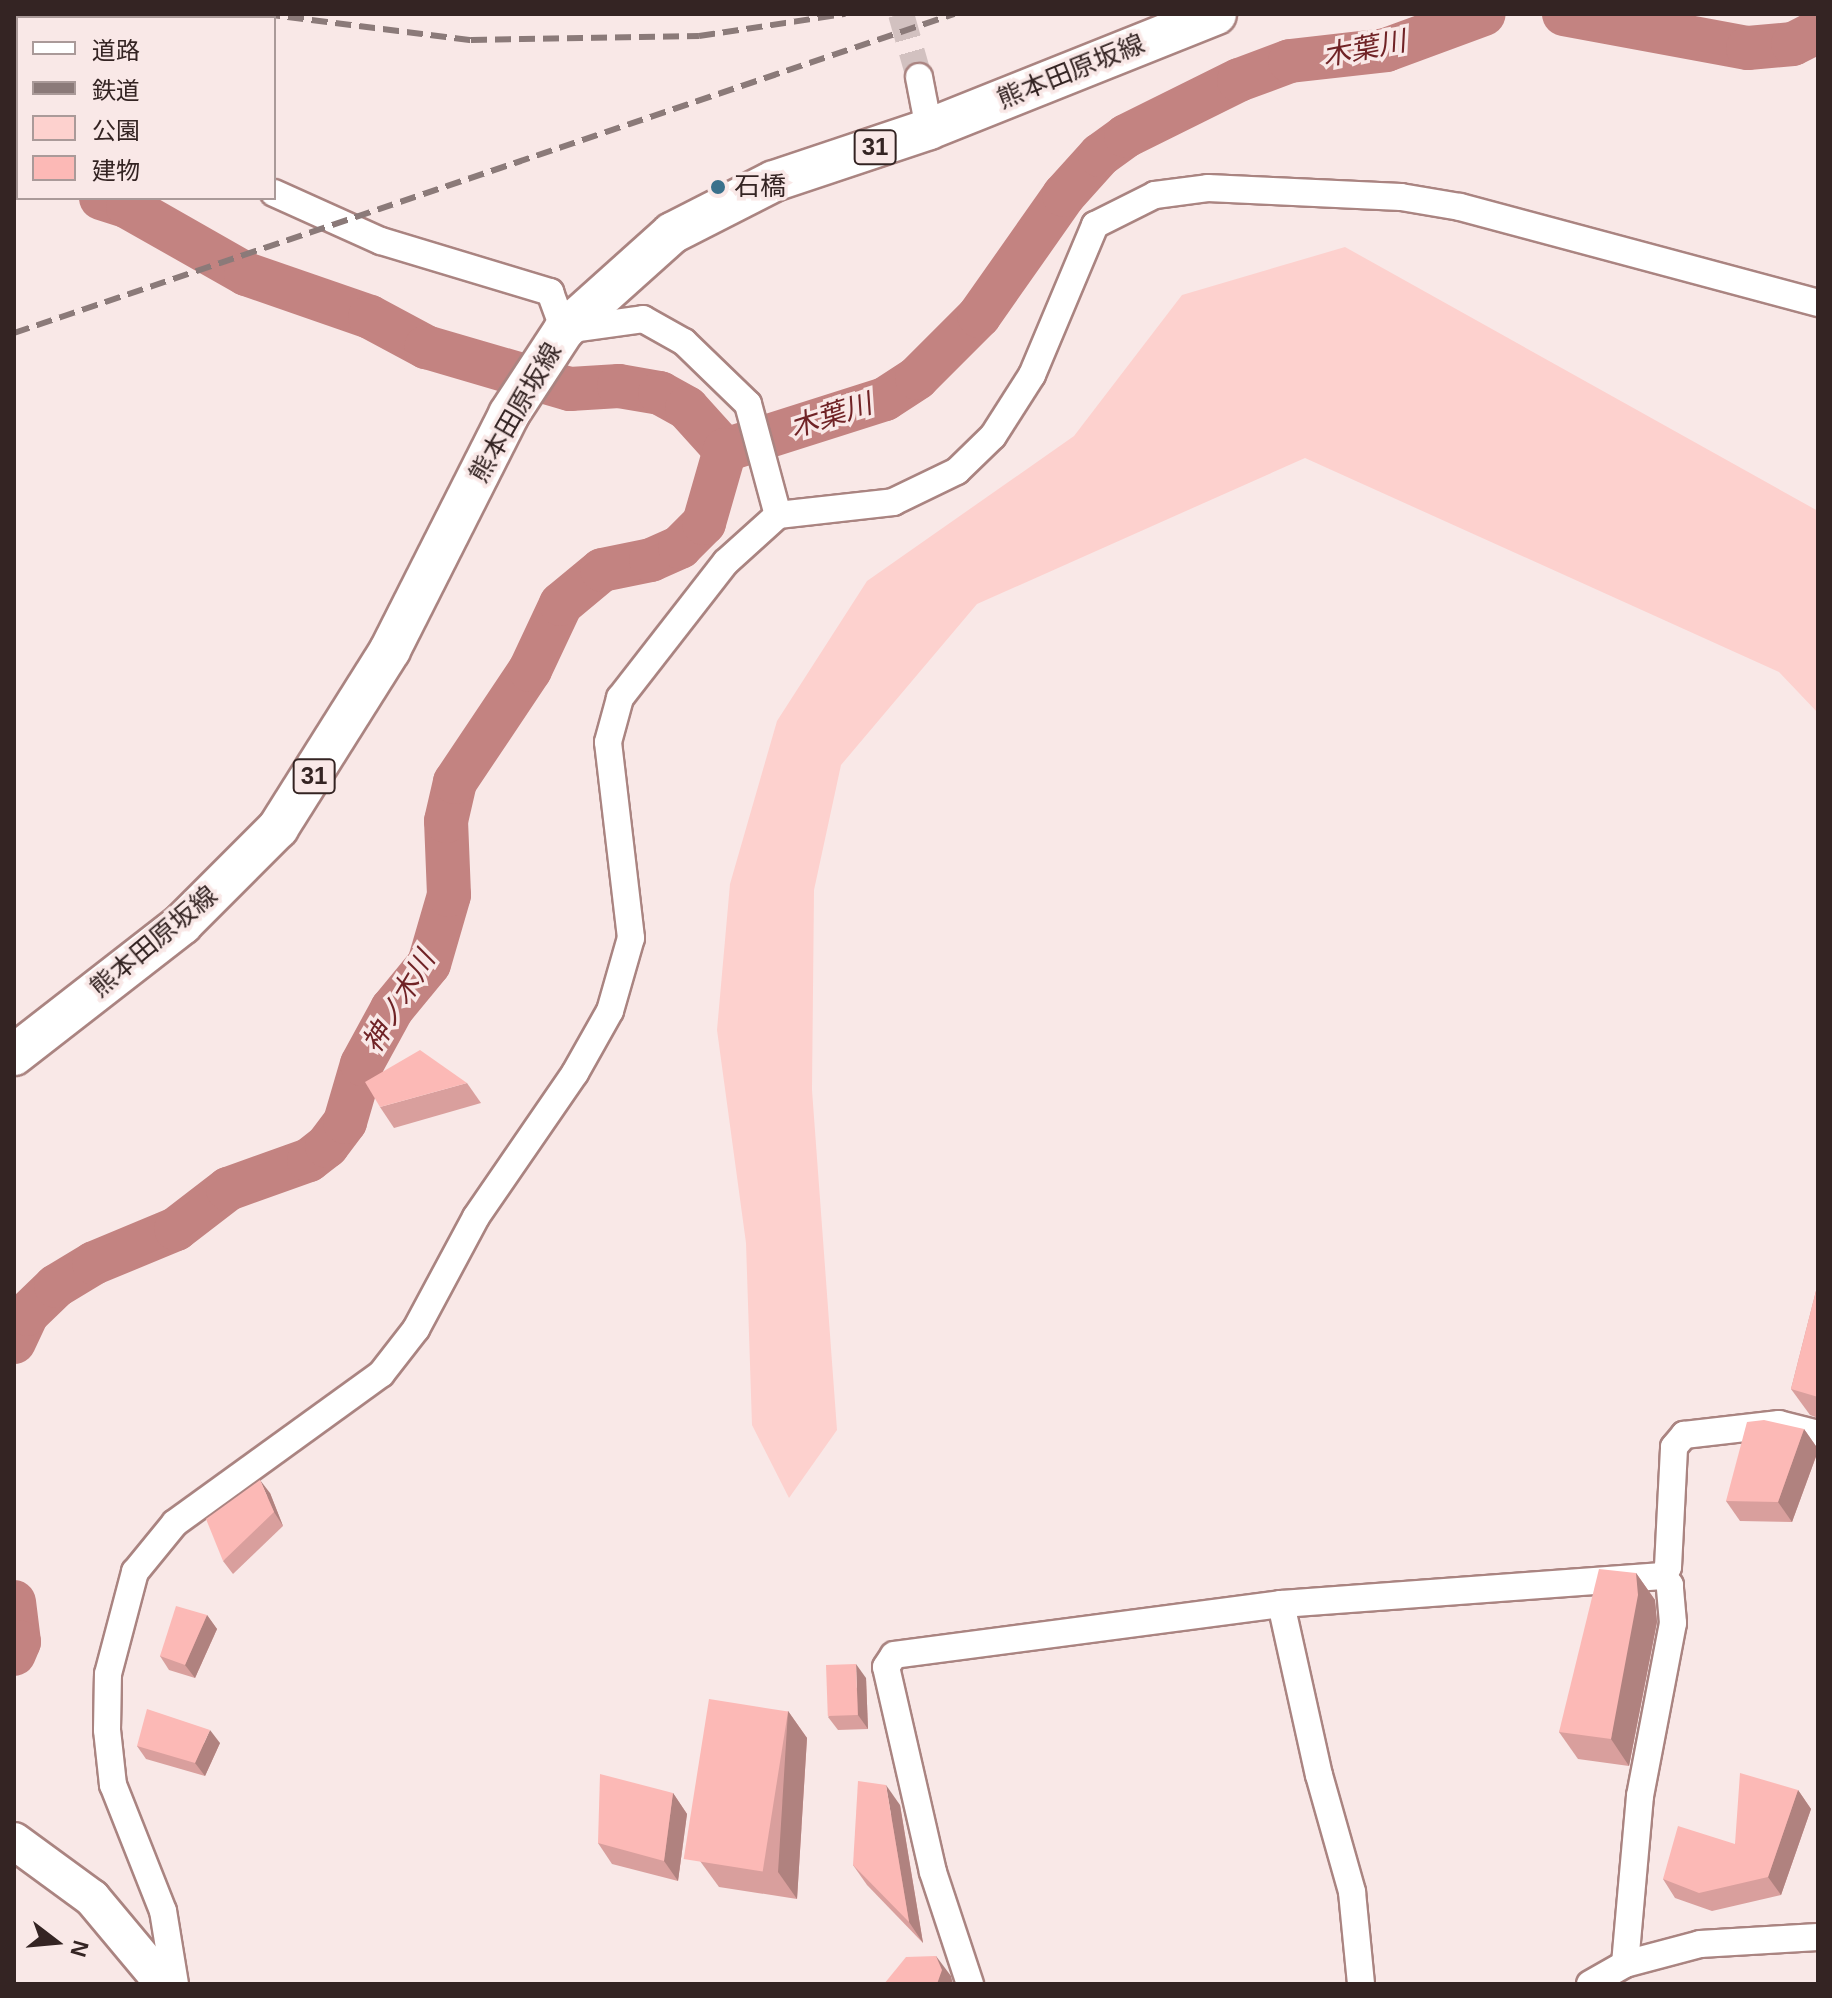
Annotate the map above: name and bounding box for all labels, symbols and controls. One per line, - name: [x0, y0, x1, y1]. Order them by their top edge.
- legend: [16, 16, 276, 200]
- water label: 木葉川: [1320, 24, 1408, 74]
- street label: 熊本田原坂線: [993, 28, 1149, 116]
- text: 道路: [92, 37, 140, 64]
- text: 鉄道: [92, 77, 140, 104]
- text: 公園: [92, 117, 140, 144]
- road number: 31: [853, 127, 897, 167]
- text: 建物: [92, 157, 140, 184]
- place label: 石橋: [734, 171, 786, 203]
- marker: 石橋: [709, 178, 727, 196]
- street label: 熊本田原坂線: [463, 338, 569, 488]
- water label: 木葉川: [786, 387, 876, 445]
- road number: 31: [292, 756, 336, 796]
- street label: 熊本田原坂線: [84, 880, 224, 1004]
- water label: 神ノ木川: [356, 945, 442, 1059]
- north arrow: [16, 1902, 96, 1982]
- text: N: [65, 1938, 94, 1960]

